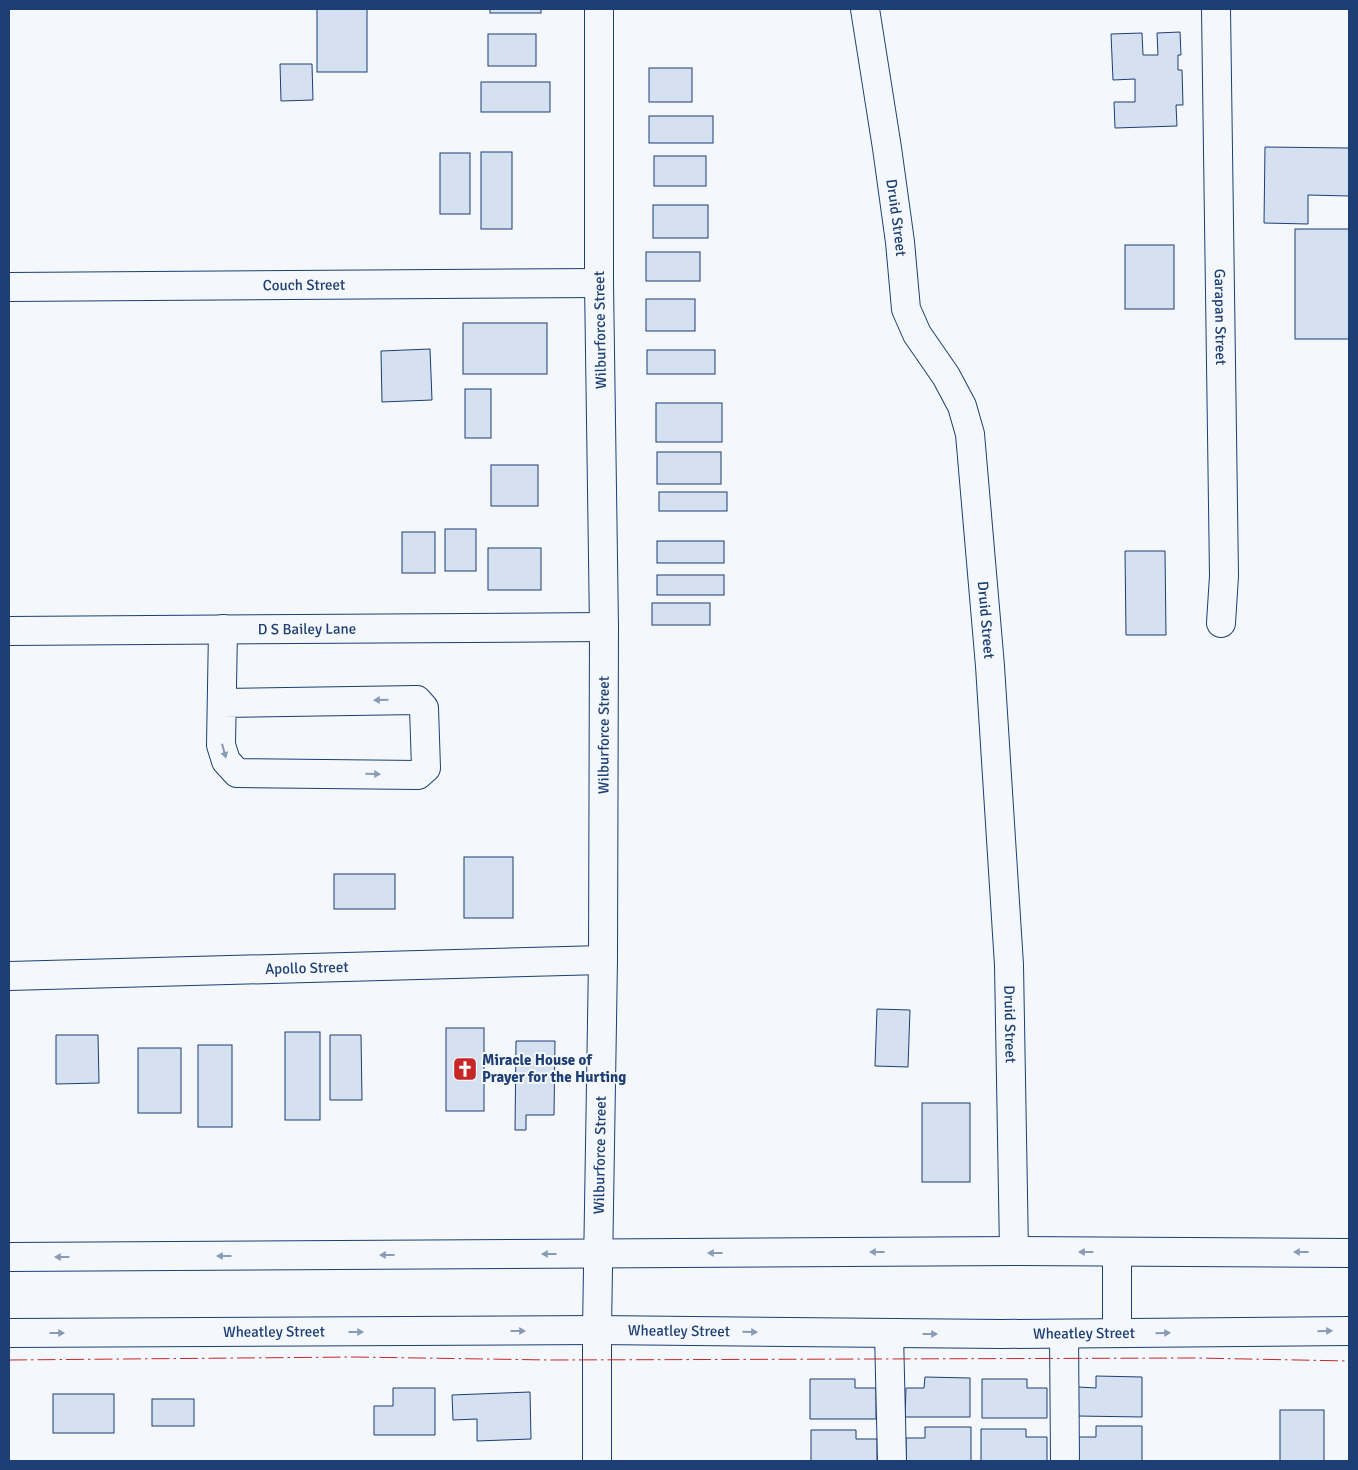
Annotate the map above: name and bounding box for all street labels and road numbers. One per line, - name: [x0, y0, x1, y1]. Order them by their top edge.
- street label: Druid Street: [882, 178, 910, 257]
- street label: Garapan Street: [1211, 269, 1230, 365]
- street label: Wilburforce Street: [590, 271, 610, 389]
- street label: Couch Street: [263, 276, 345, 294]
- street label: Druid Street: [974, 580, 998, 660]
- street label: D S Bailey Lane: [258, 620, 356, 638]
- street label: Wilburforce Street: [594, 676, 613, 794]
- street label: Apollo Street: [265, 958, 349, 978]
- street label: Druid Street: [1000, 985, 1020, 1063]
- street label: Wilburforce Street: [590, 1096, 610, 1214]
- street label: Wheatley Street: [628, 1321, 730, 1340]
- street label: Wheatley Street: [223, 1322, 325, 1341]
- street label: Wheatley Street: [1033, 1324, 1135, 1343]

